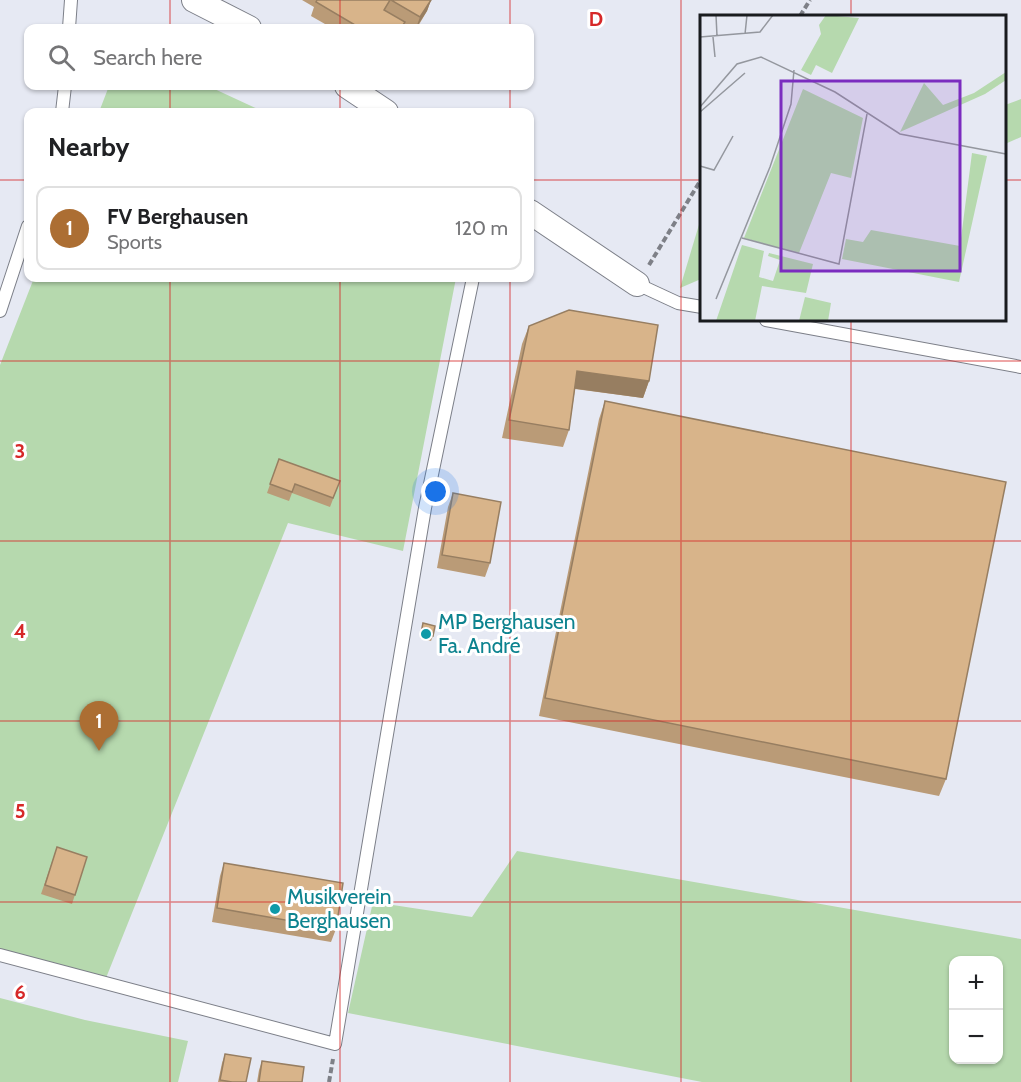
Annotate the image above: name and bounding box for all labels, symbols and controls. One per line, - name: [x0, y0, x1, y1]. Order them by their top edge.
- text: D: [589, 7, 603, 31]
- inset map: [700, 15, 1006, 321]
- search box: [24, 24, 534, 90]
- icon: search: [45, 41, 78, 74]
- text: Search here: [93, 44, 202, 71]
- text: Nearby: [48, 131, 129, 163]
- text: FV Berghausen: [107, 203, 248, 230]
- text: 1: [66, 216, 73, 240]
- text: 120 m: [455, 216, 508, 240]
- text: Sports: [107, 230, 162, 254]
- text: 3: [15, 439, 25, 463]
- your location: [421, 477, 450, 506]
- place label: MP Berghausen Fa. André: [438, 609, 576, 658]
- text: 4: [14, 619, 26, 643]
- marker: MP Berghausen Fa. André: [419, 627, 433, 641]
- pin: 1: [80, 702, 118, 751]
- text: 5: [15, 799, 25, 823]
- place label: Musikverein Berghausen: [287, 884, 392, 933]
- marker: Musikverein Berghausen: [268, 902, 282, 916]
- map controls: [949, 956, 1003, 1064]
- button: +: [949, 956, 1003, 1010]
- text: 6: [14, 980, 26, 1004]
- button: −: [949, 1010, 1003, 1064]

